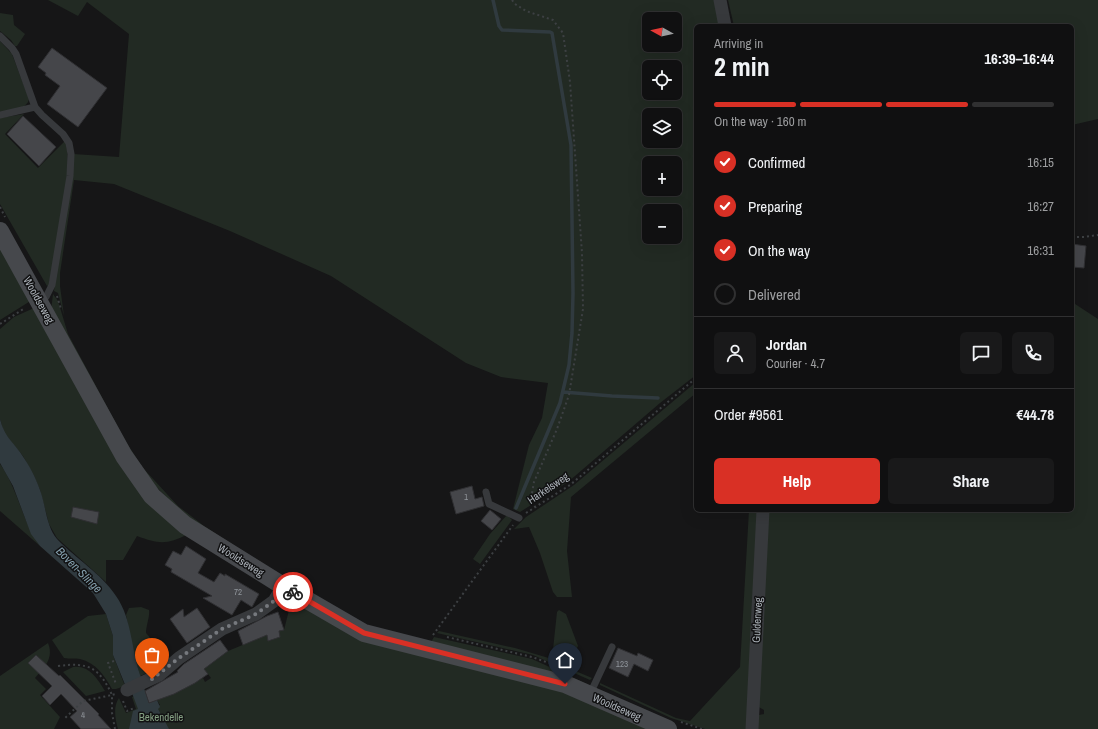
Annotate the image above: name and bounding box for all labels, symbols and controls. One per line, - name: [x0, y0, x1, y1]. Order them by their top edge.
- north arrow: [642, 12, 682, 52]
- map controls: [642, 12, 682, 244]
- text: Arriving in: [714, 35, 763, 52]
- text: 16:39–16:44: [984, 48, 1054, 69]
- text: 2 min: [714, 49, 770, 84]
- button: locate: [642, 60, 682, 100]
- button: layers: [642, 108, 682, 148]
- text: On the way · 160 m: [714, 113, 806, 130]
- icon: check: [714, 151, 736, 173]
- text: Confirmed: [748, 152, 805, 173]
- text: 16:15: [1027, 154, 1054, 171]
- button: +: [642, 156, 682, 196]
- icon: check: [714, 195, 736, 217]
- text: Preparing: [748, 196, 802, 217]
- text: 16:27: [1027, 198, 1054, 215]
- button: −: [642, 204, 682, 244]
- icon: check: [714, 239, 736, 261]
- text: On the way: [748, 240, 810, 261]
- text: 16:31: [1027, 242, 1054, 259]
- street label: Wooldseweg: [20, 274, 58, 326]
- text: Delivered: [748, 284, 801, 305]
- button: person: [714, 332, 756, 374]
- button: chat: [960, 332, 1002, 374]
- button: phone: [1012, 332, 1054, 374]
- text: Jordan: [766, 334, 807, 355]
- text: Courier · 4.7: [766, 355, 825, 372]
- text: Order #9561: [714, 404, 783, 425]
- text: €44.78: [1016, 404, 1054, 425]
- button: Help: [714, 458, 880, 504]
- button: Share: [888, 458, 1054, 504]
- street label: Harkelsweg: [525, 469, 571, 507]
- house number: 1: [464, 491, 468, 503]
- street label: Wooldseweg: [215, 540, 267, 580]
- water label: Boven-Slinge: [52, 543, 106, 597]
- courier: [273, 572, 313, 612]
- icon: bike: [282, 581, 304, 603]
- house number: 72: [234, 586, 242, 598]
- street label: Guldenweg: [749, 597, 765, 643]
- pin: [135, 638, 169, 679]
- pin: [548, 643, 582, 684]
- icon: bag: [141, 644, 163, 666]
- icon: home: [554, 649, 576, 671]
- house number: 123: [616, 658, 628, 670]
- street label: Wooldseweg: [591, 690, 643, 724]
- house number: 4: [81, 709, 85, 721]
- park label: Bekendelle: [139, 710, 183, 724]

